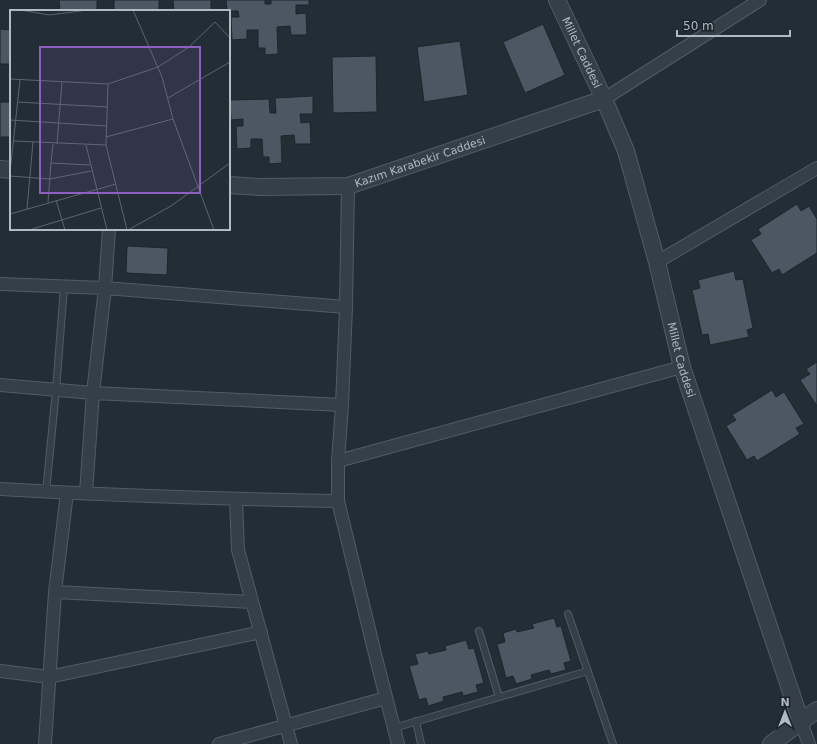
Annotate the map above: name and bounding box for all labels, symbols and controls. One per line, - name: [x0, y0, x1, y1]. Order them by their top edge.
- inset map: [10, 10, 230, 230]
- scale bar: [677, 12, 790, 38]
- street label: Millet Caddesi: [559, 15, 604, 90]
- text: 50 m: [683, 19, 714, 33]
- street label: Kazım Karabekir Caddesi: [353, 133, 487, 190]
- street label: Millet Caddesi: [665, 321, 698, 399]
- north arrow: [765, 692, 805, 732]
- text: N: [780, 696, 790, 709]

